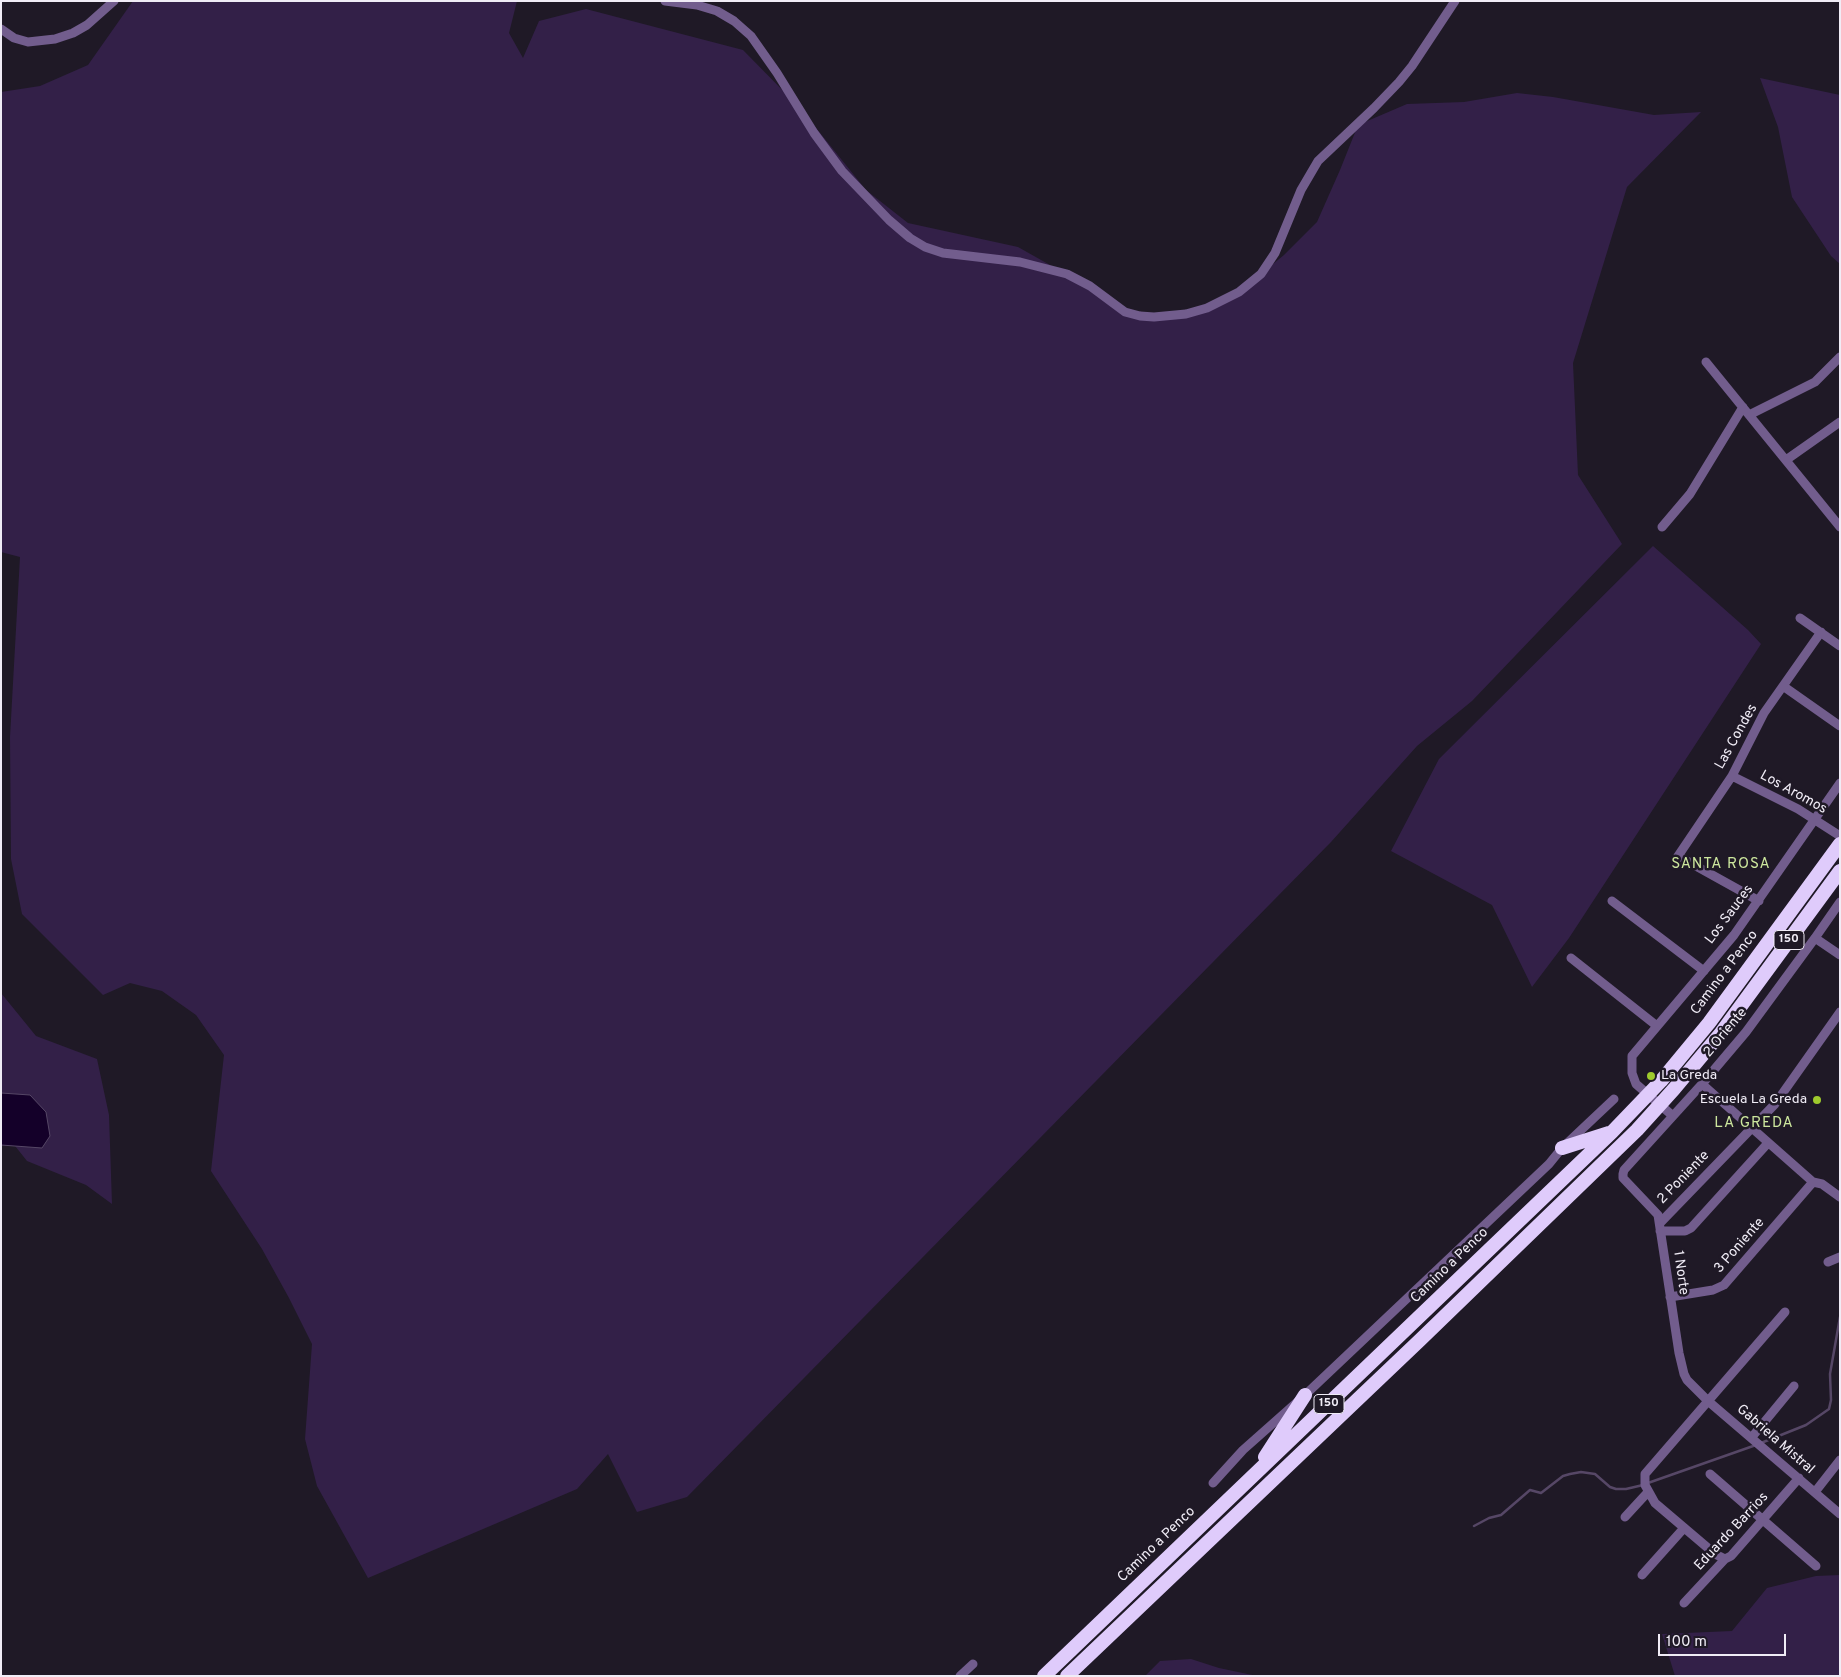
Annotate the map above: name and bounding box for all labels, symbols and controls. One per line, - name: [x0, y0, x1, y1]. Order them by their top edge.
- street label: Las Condes: [1712, 702, 1762, 772]
- street label: Los Aromos: [1757, 768, 1829, 818]
- district label: SANTA ROSA: [1670, 856, 1772, 874]
- street label: Los Sauces: [1702, 882, 1758, 948]
- street label: Camino a Penco: [1688, 927, 1762, 1019]
- road number: 150: [1774, 930, 1804, 950]
- street label: 2 Oriente: [1701, 1005, 1751, 1061]
- place label: La Greda: [1661, 1068, 1717, 1084]
- marker: La Greda: [1645, 1070, 1657, 1082]
- place label: Escuela La Greda: [1700, 1092, 1807, 1108]
- marker: Escuela La Greda: [1811, 1094, 1823, 1106]
- district label: LA GREDA: [1713, 1115, 1795, 1133]
- street label: 2 Poniente: [1654, 1148, 1714, 1208]
- street label: 3 Poniente: [1711, 1215, 1769, 1277]
- street label: Camino a Penco: [1408, 1225, 1492, 1307]
- street label: 1 Norte: [1669, 1250, 1691, 1296]
- road number: 150: [1314, 1395, 1344, 1414]
- street label: Gabriela Mistral: [1733, 1402, 1817, 1478]
- street label: Eduardo Barrios: [1691, 1489, 1773, 1575]
- street label: Camino a Penco: [1115, 1504, 1199, 1586]
- scale bar: [1661, 1624, 1788, 1656]
- text: 100 m: [1666, 1633, 1707, 1652]

